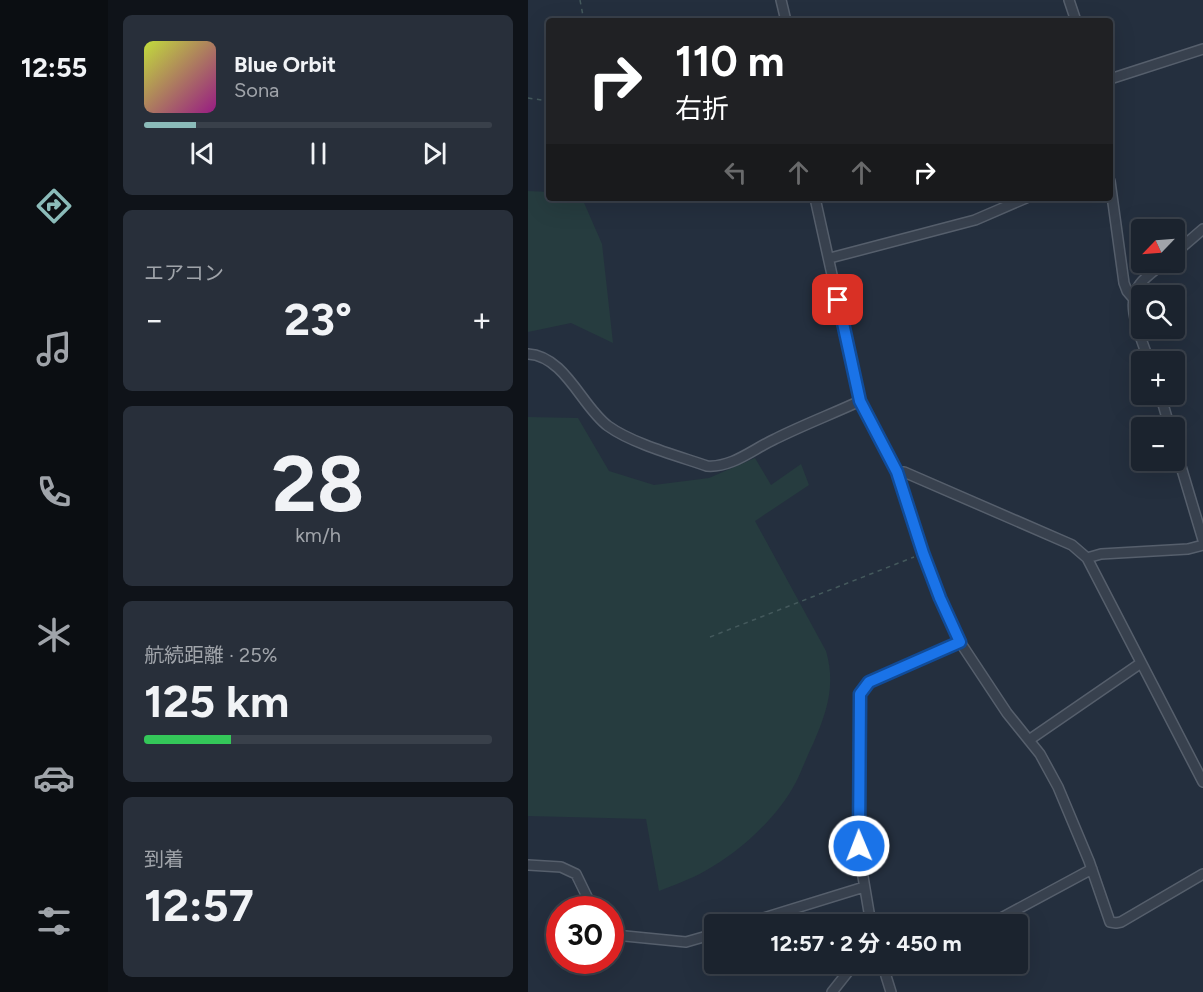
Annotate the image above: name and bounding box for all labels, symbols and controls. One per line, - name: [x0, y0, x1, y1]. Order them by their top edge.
- text: 110 m: [675, 36, 784, 87]
- icon: right: [576, 42, 654, 120]
- text: 12:55: [21, 51, 87, 84]
- text: Blue Orbit: [234, 51, 336, 78]
- text: Sona: [234, 78, 279, 102]
- text: 右折: [675, 92, 729, 125]
- icon: previous: [186, 137, 219, 170]
- icon: pause: [302, 137, 335, 170]
- icon: next: [418, 137, 451, 170]
- icon: left: [719, 156, 752, 189]
- icon: ahead: [782, 156, 815, 189]
- icon: ahead: [845, 156, 878, 189]
- icon: right: [908, 156, 941, 189]
- icon: directions: [33, 185, 75, 227]
- north arrow: [1131, 219, 1185, 273]
- map controls: [1131, 219, 1185, 471]
- text: エアコン: [144, 261, 224, 285]
- pin: [812, 274, 863, 325]
- icon: arrive: [821, 283, 854, 316]
- button: search: [1131, 285, 1185, 339]
- text: 23°: [284, 292, 352, 346]
- text: −: [144, 300, 165, 339]
- text: +: [471, 300, 492, 339]
- icon: music: [33, 328, 75, 370]
- button: +: [1131, 351, 1185, 405]
- button: −: [1131, 417, 1185, 471]
- text: 28: [272, 437, 364, 531]
- icon: phone: [33, 471, 75, 513]
- text: km/h: [295, 523, 341, 547]
- icon: climate: [33, 614, 75, 656]
- text: 航続距離 · 25%: [144, 643, 277, 667]
- text: 125 km: [144, 674, 289, 728]
- icon: car: [33, 757, 75, 799]
- position arrow: [827, 814, 891, 878]
- text: 到着: [144, 847, 184, 871]
- text: 12:57: [144, 878, 254, 932]
- speed limit sign: 30: [546, 896, 624, 974]
- icon: filters: [33, 900, 75, 942]
- text: 12:57 · 2 分 · 450 m: [770, 930, 962, 957]

